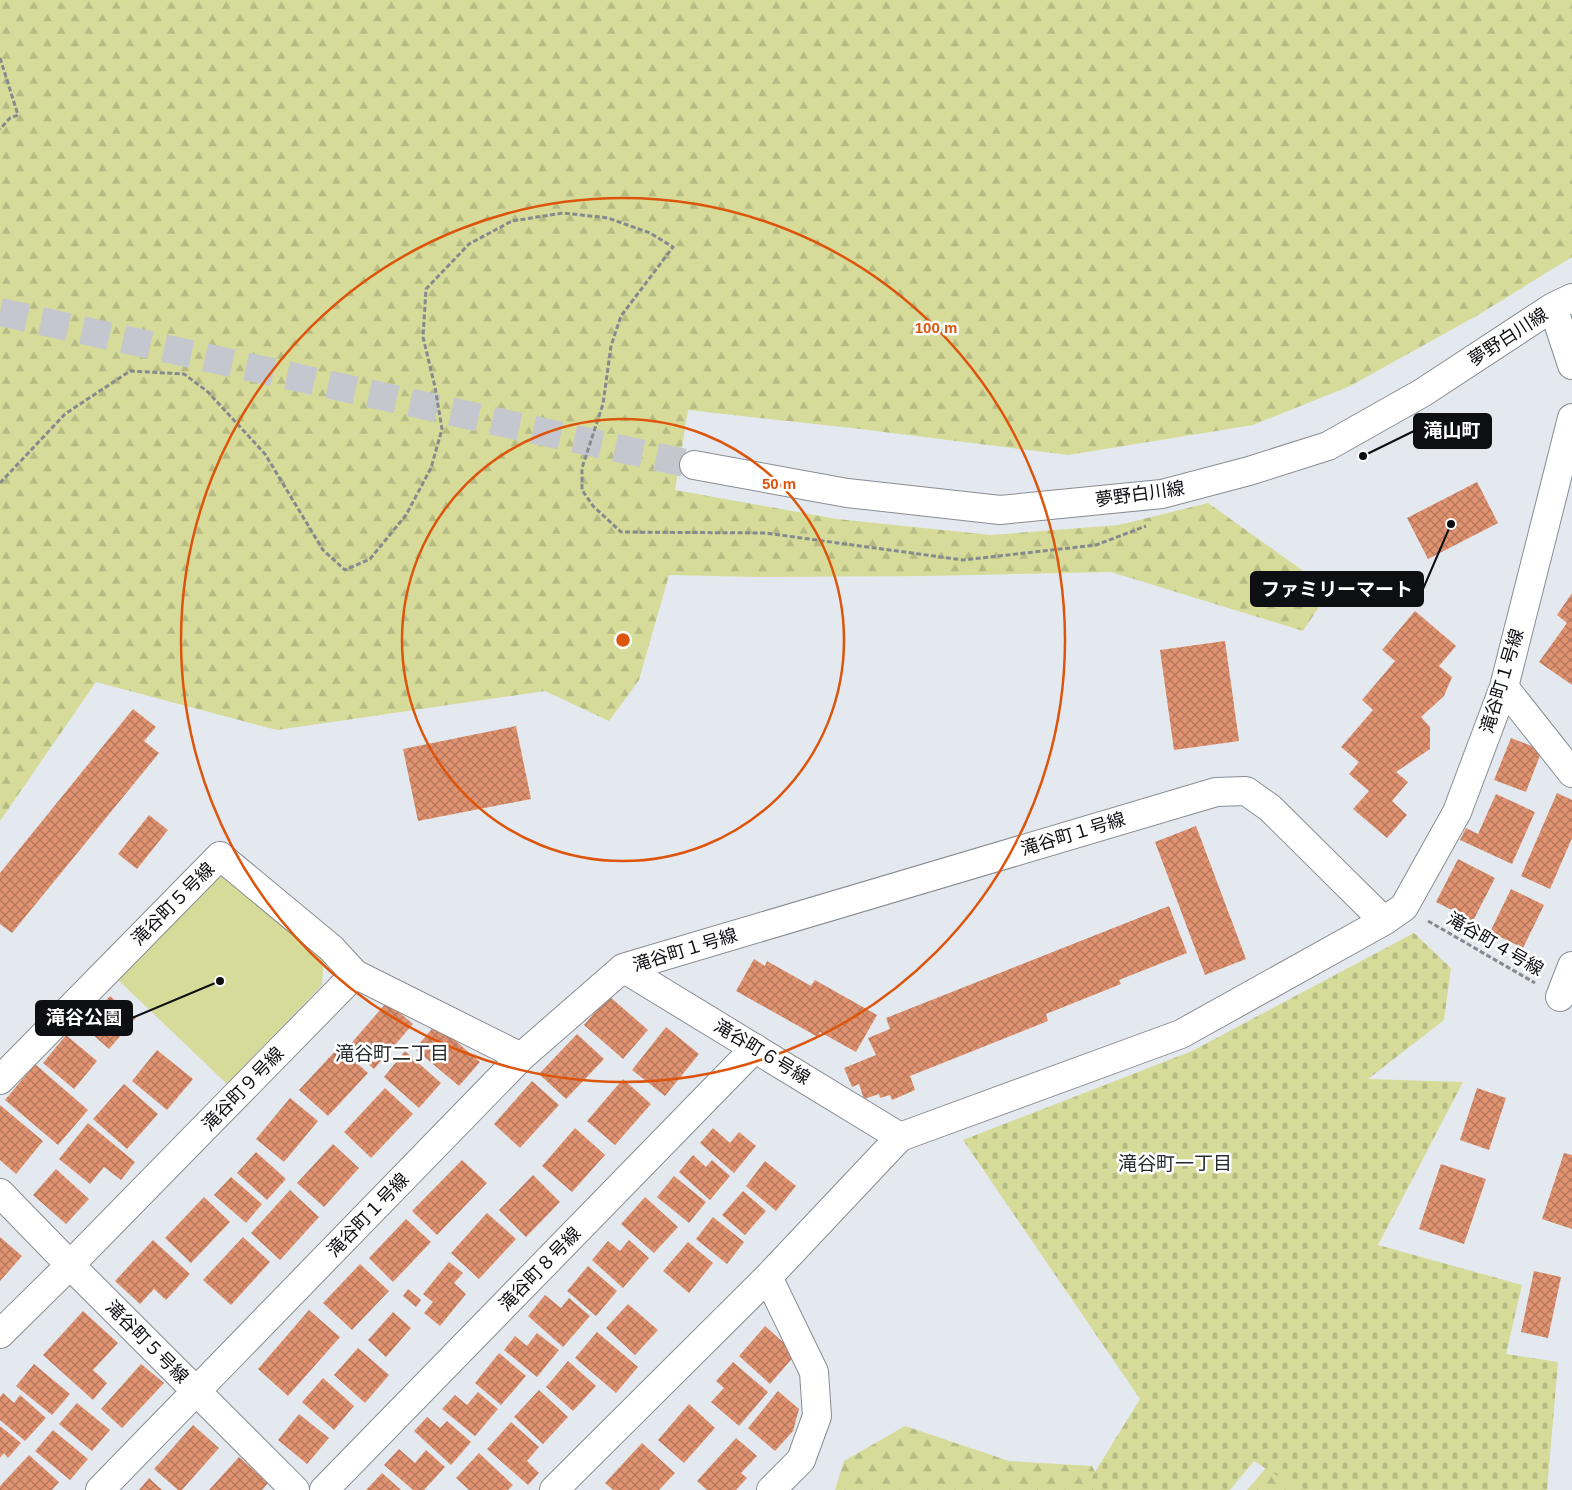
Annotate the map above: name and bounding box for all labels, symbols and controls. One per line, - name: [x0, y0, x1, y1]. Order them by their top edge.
- street label: 夢野白川線: [1465, 304, 1551, 370]
- text: 100 m: [915, 319, 957, 336]
- callout: 滝山町: [1414, 414, 1491, 448]
- text: 滝山町: [1423, 420, 1481, 441]
- text: 50 m: [762, 475, 796, 492]
- street label: 夢野白川線: [1094, 478, 1186, 510]
- callout: ファミリーマート: [1251, 572, 1423, 606]
- text: ファミリーマート: [1261, 579, 1413, 600]
- street label: 滝谷町１号線: [1477, 626, 1527, 736]
- centre of rings: [614, 631, 632, 649]
- street label: 滝谷町１号線: [1018, 809, 1128, 859]
- street label: 滝谷町５号線: [128, 859, 218, 949]
- street label: 滝谷町４号線: [1443, 908, 1547, 980]
- street label: 滝谷町１号線: [630, 925, 740, 975]
- callout: 滝谷公園: [36, 1001, 132, 1035]
- text: 滝谷公園: [46, 1007, 122, 1028]
- street label: 滝谷町６号線: [711, 1016, 813, 1088]
- street label: 滝谷町９号線: [198, 1043, 288, 1135]
- district label: 滝谷町二丁目: [335, 1043, 449, 1064]
- district label: 滝谷町一丁目: [1118, 1153, 1232, 1174]
- street label: 滝谷町１号線: [323, 1169, 413, 1261]
- street label: 滝谷町８号線: [495, 1223, 585, 1315]
- street label: 滝谷町５号線: [102, 1297, 192, 1387]

